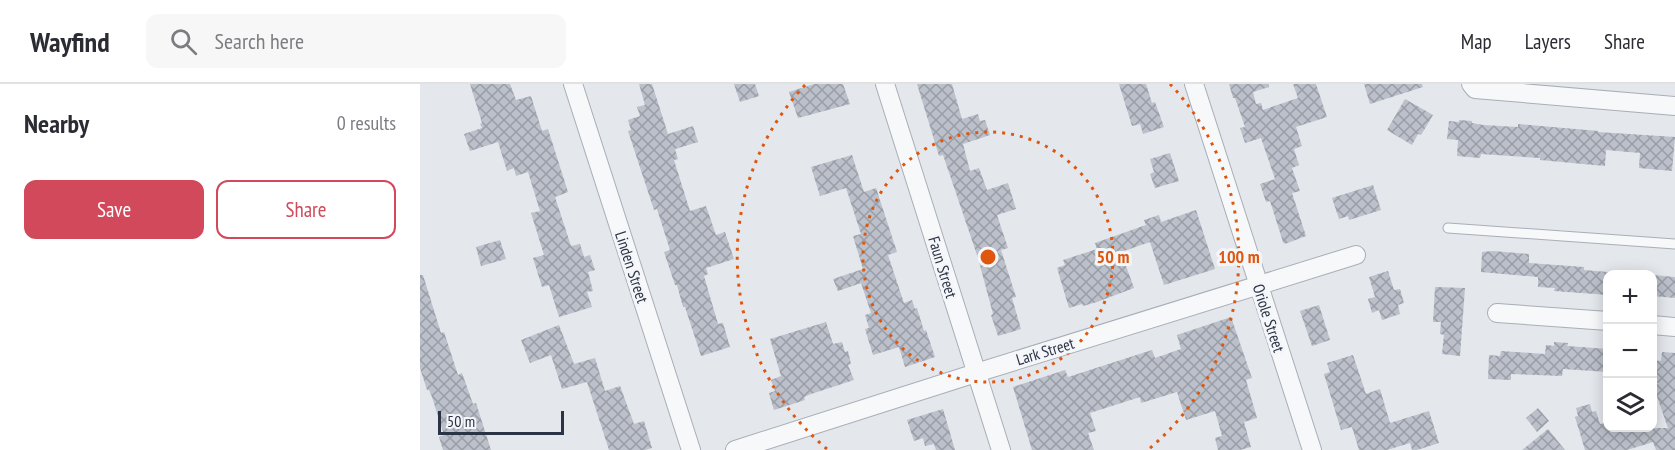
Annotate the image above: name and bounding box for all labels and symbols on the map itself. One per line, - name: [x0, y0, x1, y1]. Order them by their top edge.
- street label: Linden Street: [611, 229, 653, 306]
- street label: Faun Street: [924, 234, 962, 301]
- text: 50 m: [1097, 245, 1129, 268]
- text: 100 m: [1218, 245, 1260, 268]
- centre of rings: [978, 247, 998, 267]
- street label: Oriole Street: [1249, 281, 1290, 355]
- street label: Lark Street: [1014, 333, 1077, 369]
- scale bar: [438, 408, 564, 436]

